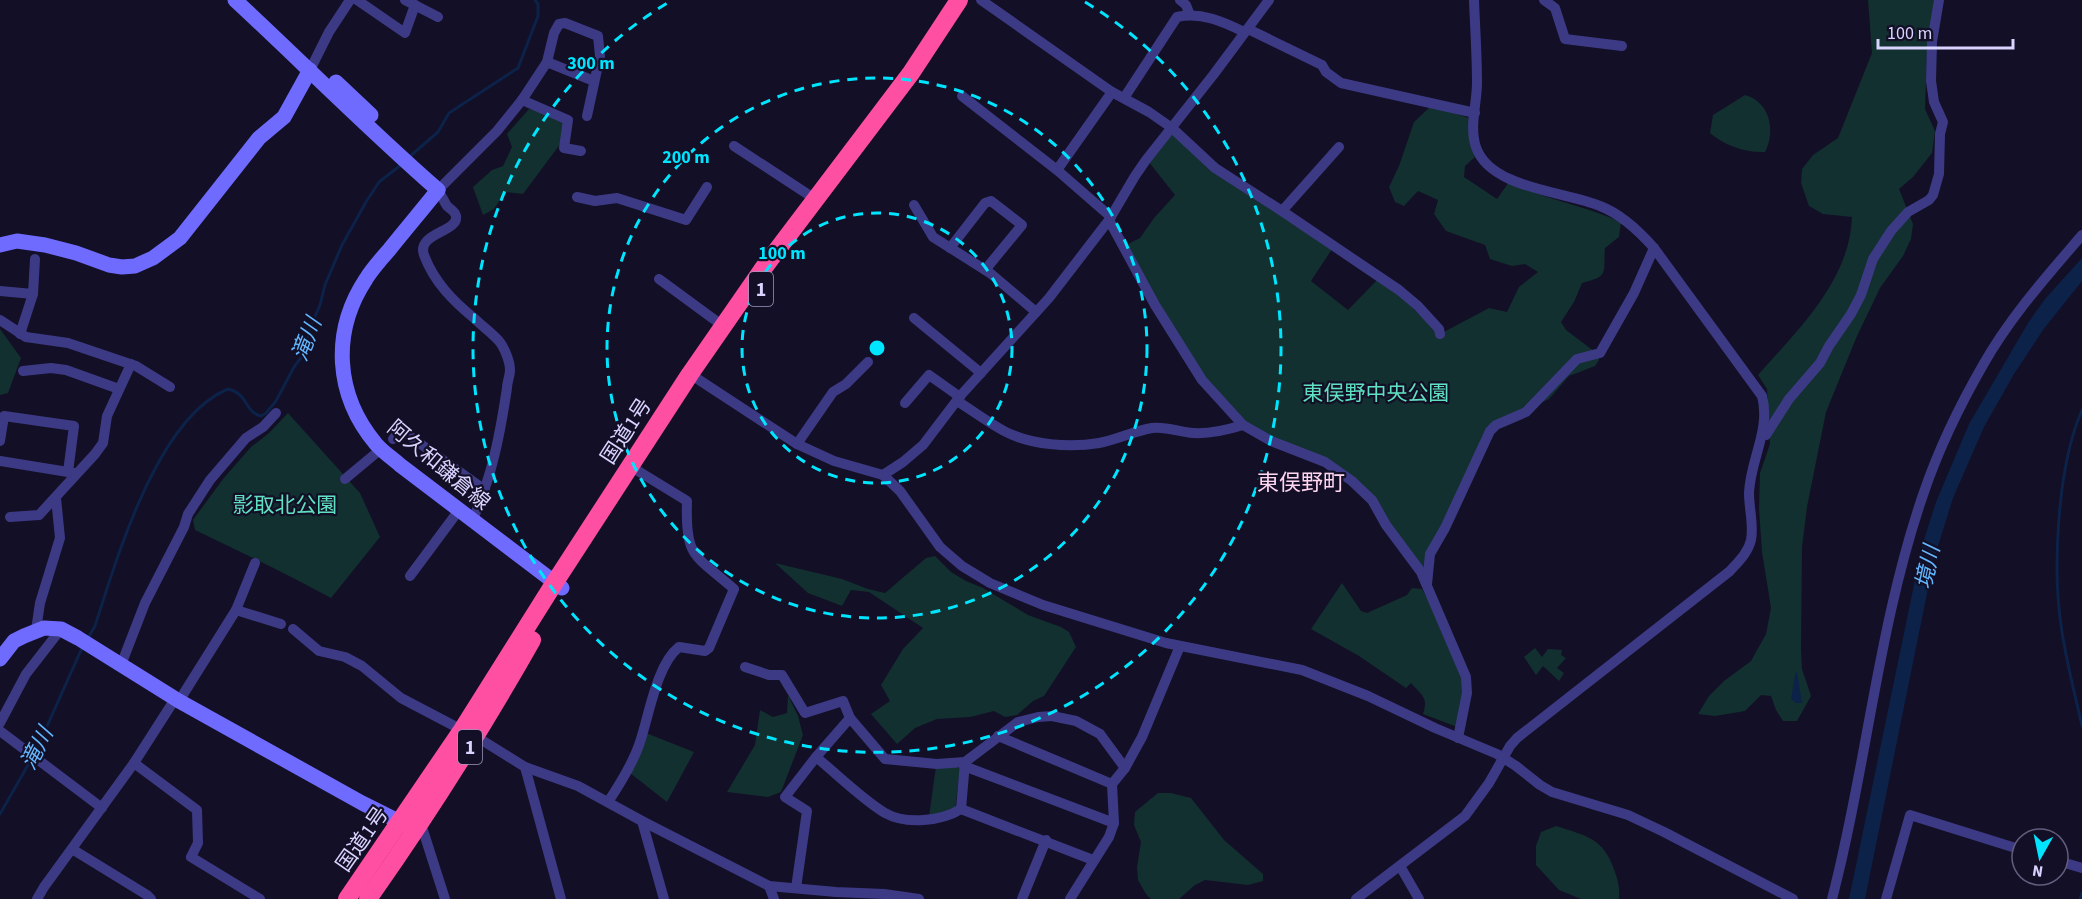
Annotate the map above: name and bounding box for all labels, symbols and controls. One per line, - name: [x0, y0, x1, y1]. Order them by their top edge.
- scale bar: [1878, 12, 2013, 50]
- text: 100 m: [1887, 21, 1932, 46]
- text: 300 m: [567, 51, 615, 76]
- text: 200 m: [662, 145, 710, 170]
- text: 100 m: [758, 241, 806, 266]
- road number: 1: [749, 272, 773, 306]
- water label: 滝川: [284, 311, 330, 366]
- centre of rings: [867, 338, 887, 358]
- park label: 東俣野中央公園: [1303, 378, 1450, 408]
- street label: 国道1号: [593, 392, 659, 470]
- street label: 阿久和鎌倉線: [381, 413, 497, 517]
- district label: 東俣野町: [1257, 467, 1345, 499]
- park label: 影取北公園: [233, 490, 338, 520]
- water label: 境川: [1908, 540, 1949, 592]
- water label: 滝川: [13, 720, 62, 775]
- road number: 1: [458, 730, 482, 764]
- street label: 国道1号: [329, 800, 395, 878]
- north arrow: [2010, 827, 2070, 887]
- text: N: [2031, 859, 2045, 883]

